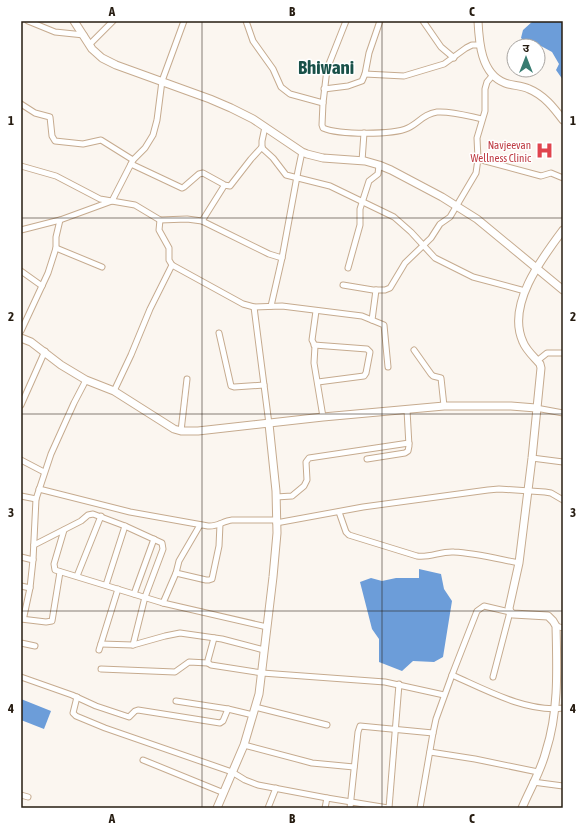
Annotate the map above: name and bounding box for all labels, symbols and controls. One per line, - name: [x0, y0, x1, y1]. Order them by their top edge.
- text: A: [108, 4, 116, 19]
- text: B: [289, 4, 296, 19]
- text: C: [469, 4, 475, 19]
- north arrow: [506, 38, 546, 78]
- text: उ: [523, 42, 530, 54]
- district label: Bhiwani: [298, 56, 354, 78]
- text: 1: [8, 113, 14, 128]
- text: 1: [570, 113, 576, 128]
- place label: Navjeevan Wellness Clinic: [471, 139, 532, 164]
- hospital icon: Navjeevan Wellness Clinic: [534, 141, 554, 161]
- text: 2: [8, 309, 14, 324]
- text: 2: [570, 309, 576, 324]
- text: 3: [8, 505, 14, 520]
- text: 3: [570, 505, 576, 520]
- text: 4: [7, 701, 14, 716]
- text: 4: [569, 701, 576, 716]
- text: A: [108, 811, 116, 826]
- text: B: [289, 811, 296, 826]
- text: C: [469, 811, 475, 826]

